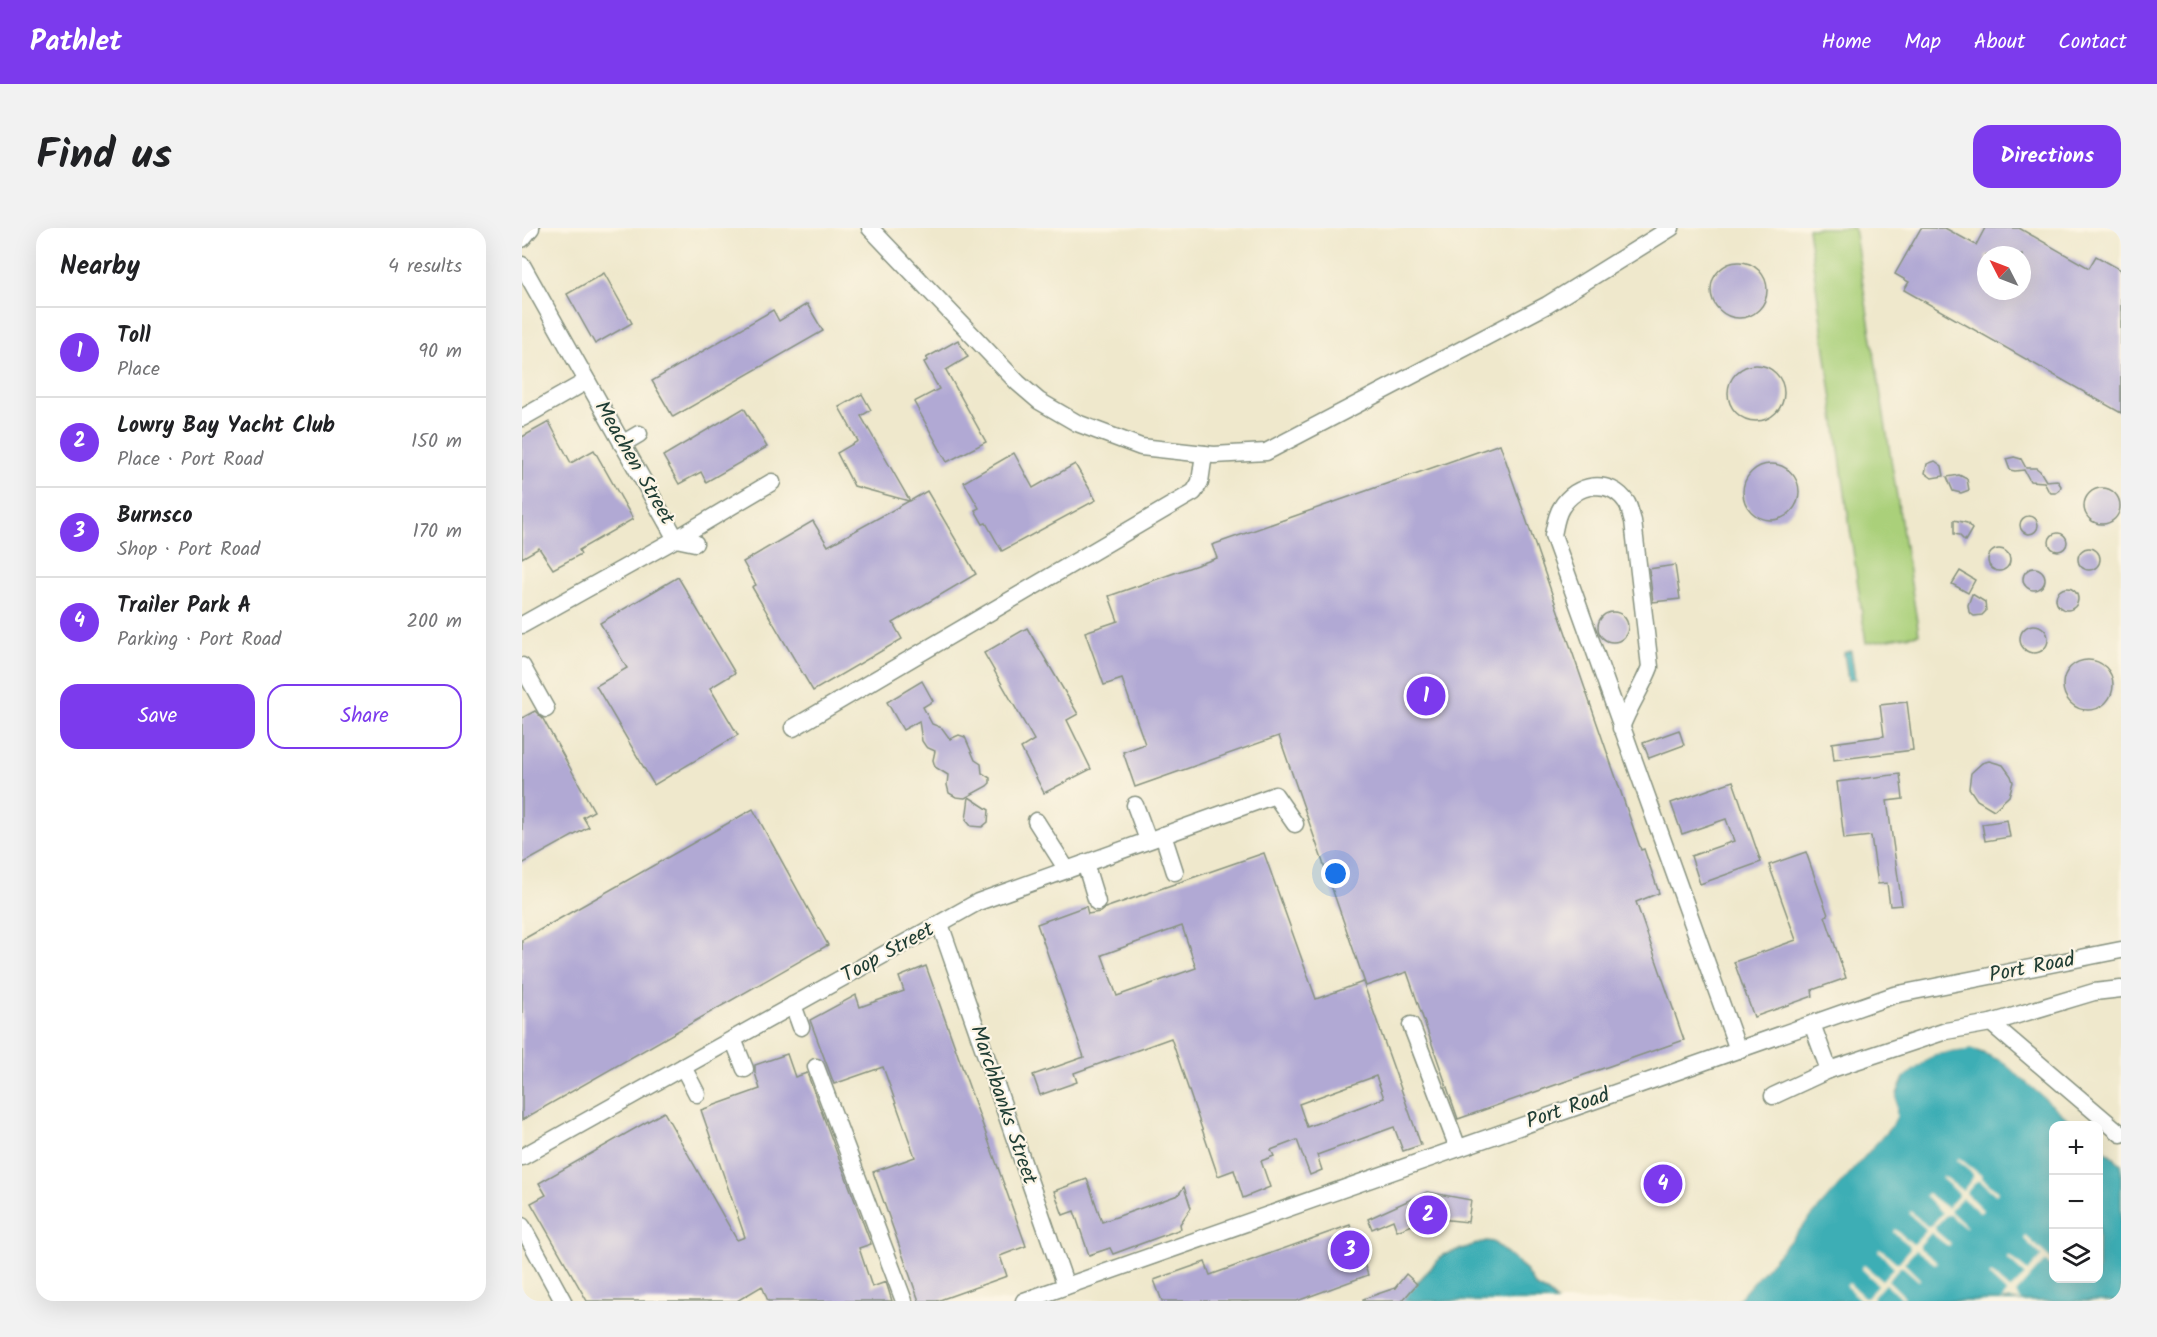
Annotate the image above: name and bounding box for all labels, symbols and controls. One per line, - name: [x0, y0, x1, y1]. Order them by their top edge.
- text: Pathlet: [30, 20, 122, 65]
- text: Home: [1822, 26, 1871, 59]
- text: Map: [1904, 26, 1941, 59]
- text: About: [1974, 26, 2025, 59]
- text: Contact: [2058, 26, 2127, 59]
- text: Find us: [36, 123, 172, 190]
- button: Directions: [1973, 125, 2121, 188]
- text: Nearby: [60, 246, 140, 288]
- north arrow: [1977, 246, 2031, 300]
- text: 4 results: [388, 251, 462, 283]
- text: Toll: [117, 319, 151, 354]
- text: 1: [76, 336, 83, 368]
- text: 90 m: [418, 336, 462, 368]
- text: Place: [117, 354, 160, 386]
- street label: Meachen Street: [585, 395, 683, 532]
- text: Lowry Bay Yacht Club: [117, 409, 335, 444]
- text: 2: [74, 426, 85, 458]
- text: 150 m: [411, 426, 462, 458]
- text: Place · Port Road: [117, 444, 263, 476]
- text: Burnsco: [117, 499, 193, 534]
- text: 3: [74, 516, 85, 548]
- text: 170 m: [413, 516, 462, 548]
- text: Shop · Port Road: [117, 534, 260, 566]
- text: Trailer Park A: [117, 589, 251, 624]
- text: 4: [74, 606, 85, 638]
- text: 200 m: [406, 606, 462, 638]
- text: Parking · Port Road: [117, 624, 281, 656]
- pin: 1: [1406, 674, 1446, 718]
- button: Save: [60, 684, 255, 749]
- button: Share: [267, 684, 462, 749]
- your location: [1321, 859, 1350, 888]
- street label: Toop Street: [835, 913, 941, 992]
- street label: Port Road: [1986, 943, 2078, 992]
- street label: Marchbanks Street: [960, 1021, 1046, 1190]
- street label: Port Road: [1522, 1079, 1615, 1139]
- map controls: [2049, 1121, 2103, 1283]
- button: +: [2049, 1121, 2103, 1175]
- pin: 4: [1644, 1162, 1682, 1206]
- button: −: [2049, 1175, 2103, 1229]
- pin: 2: [1408, 1192, 1448, 1238]
- pin: 3: [1330, 1228, 1370, 1272]
- button: layers: [2049, 1229, 2103, 1283]

